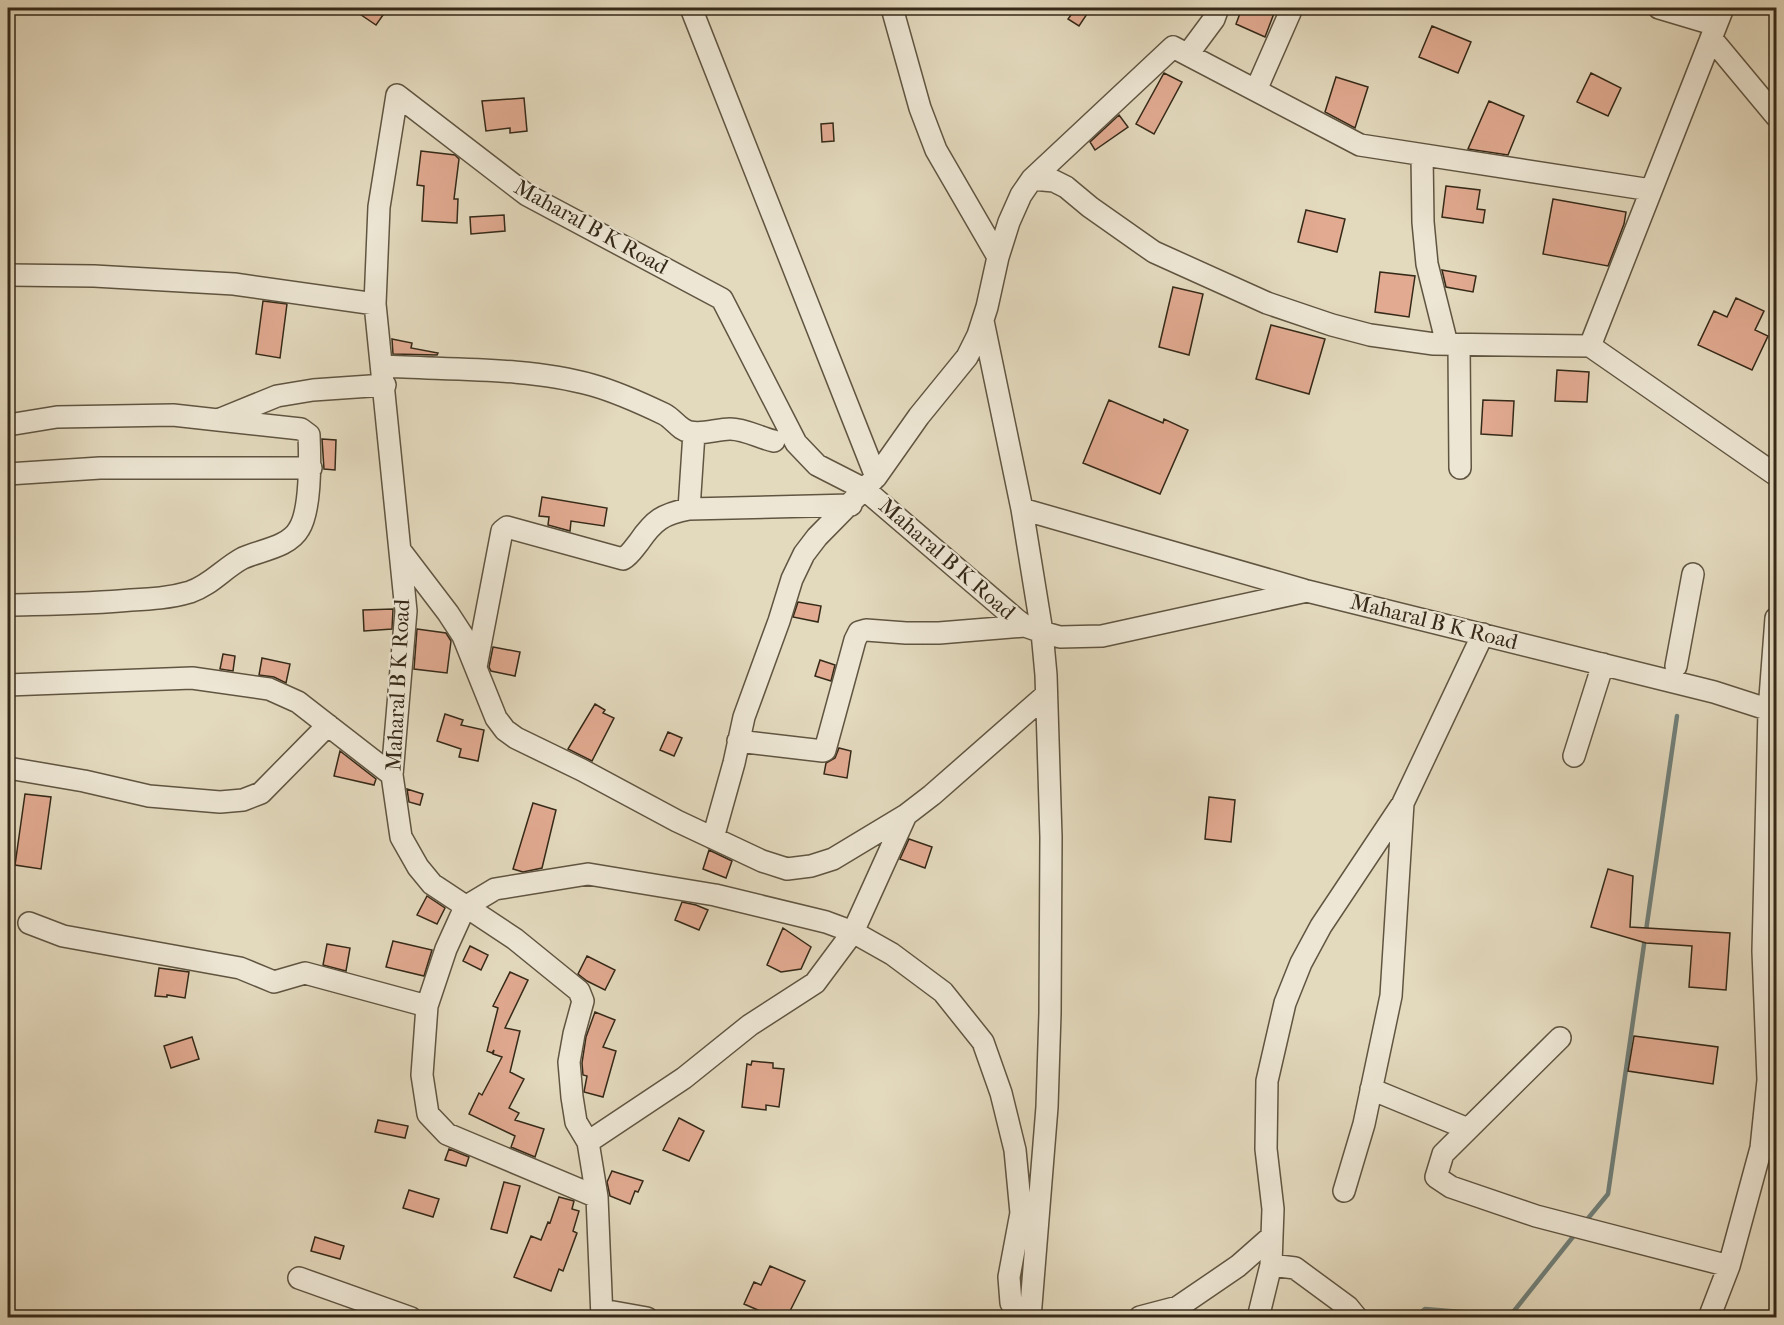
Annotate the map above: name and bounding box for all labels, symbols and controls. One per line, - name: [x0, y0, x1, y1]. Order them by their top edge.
- street label: Maharal B K Road: [510, 174, 673, 281]
- street label: Maharal B K Road: [874, 493, 1021, 626]
- street label: Maharal B K Road: [1347, 589, 1522, 656]
- street label: Maharal B K Road: [381, 597, 416, 772]

